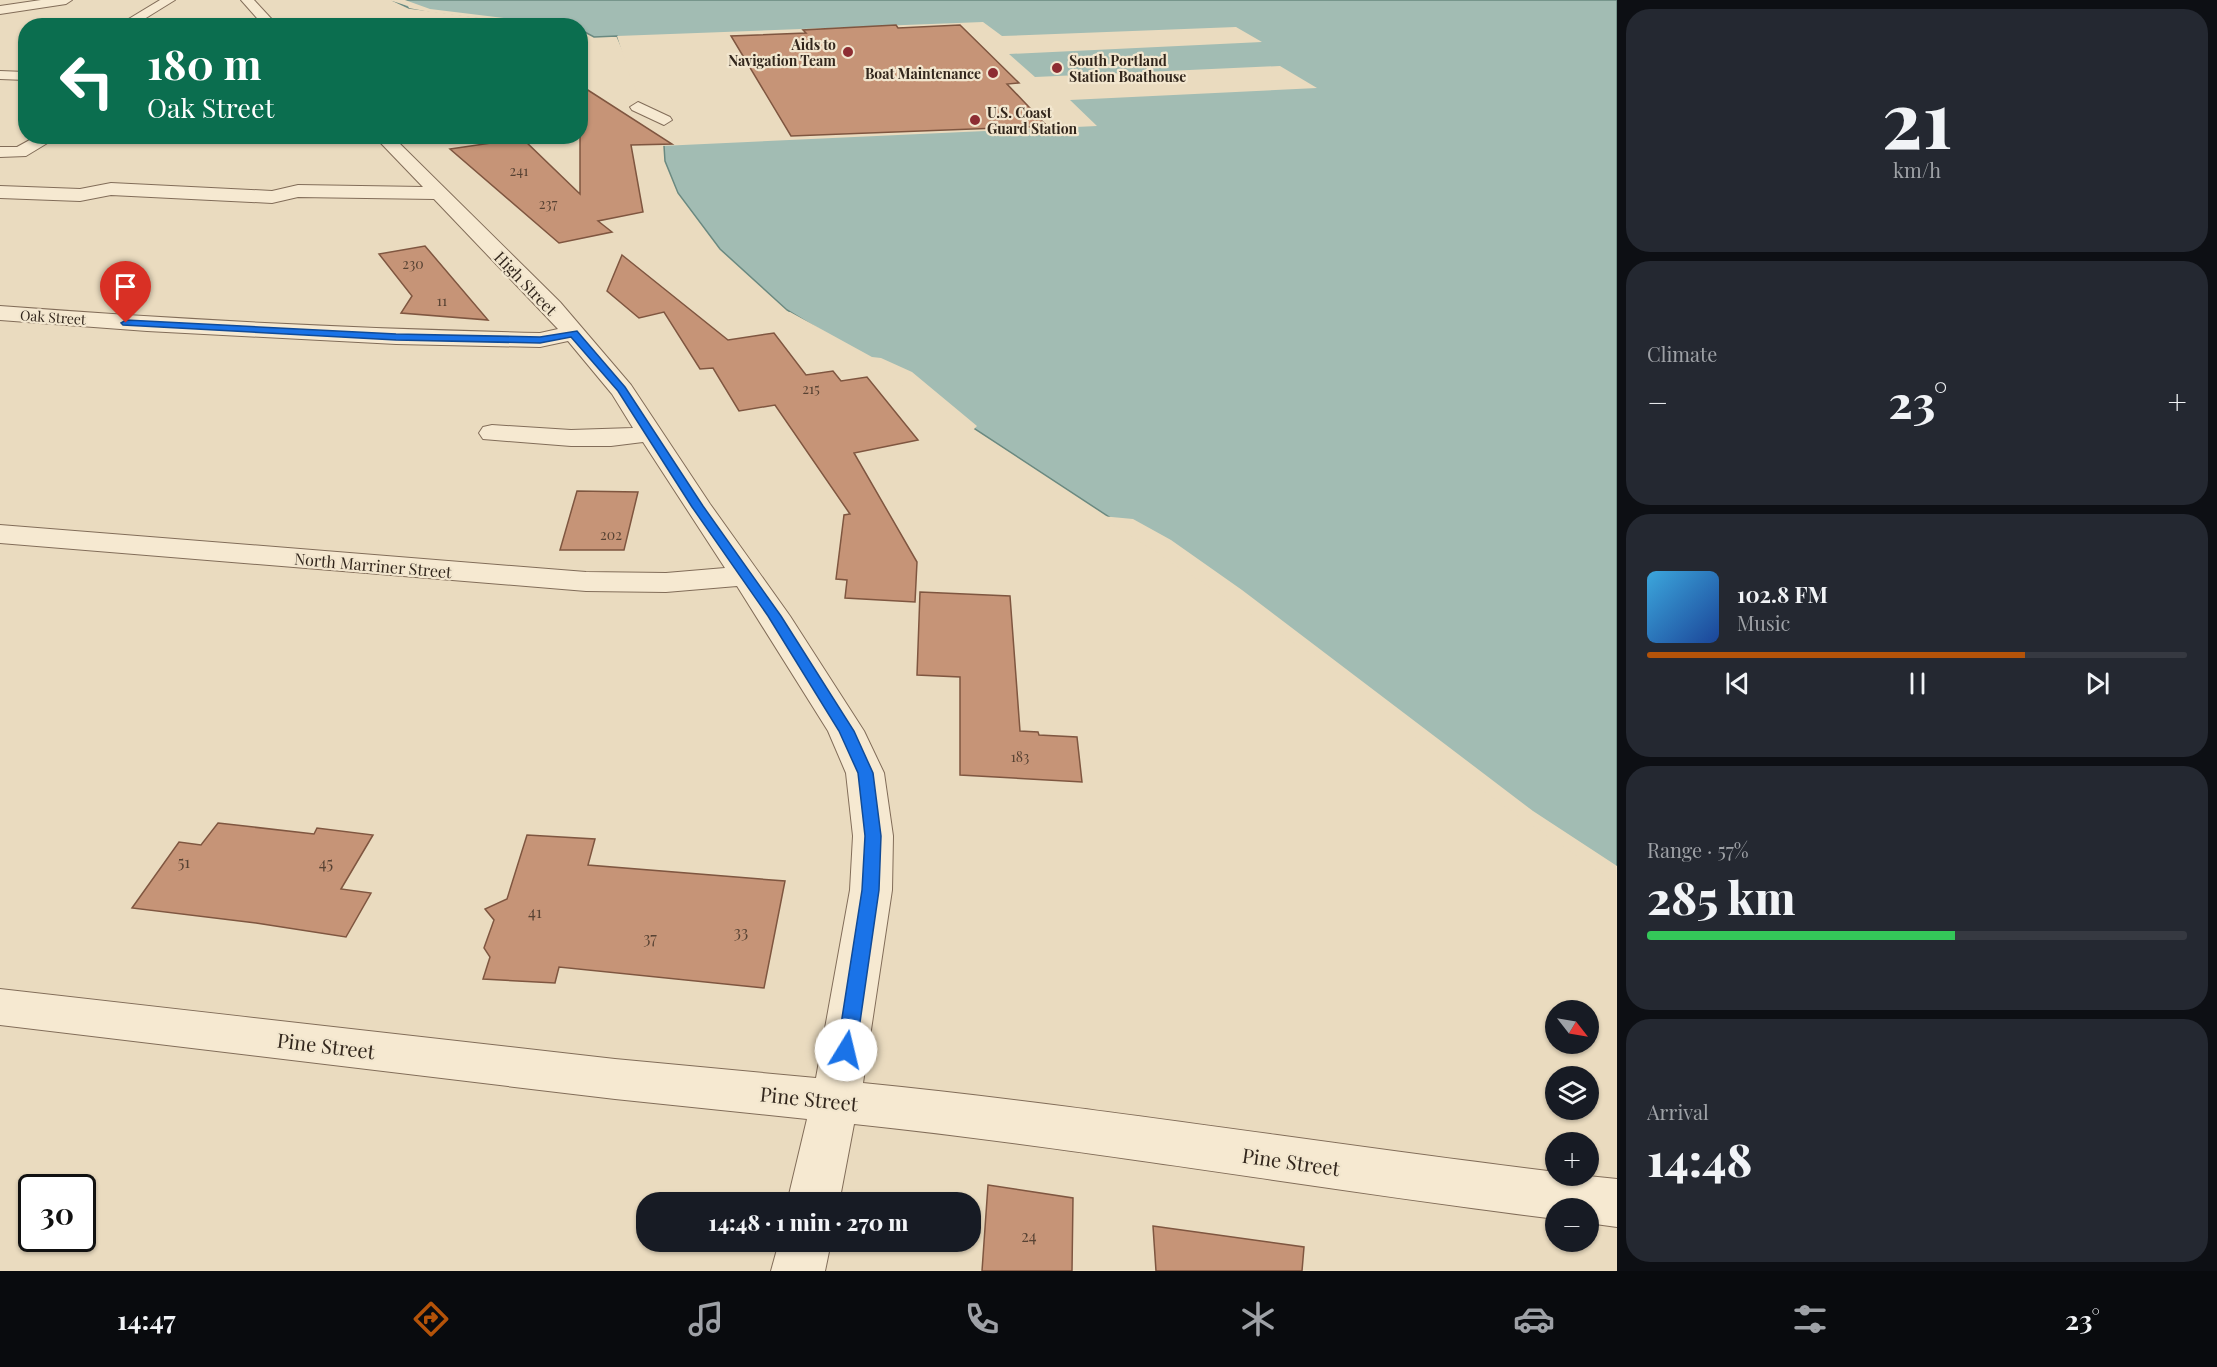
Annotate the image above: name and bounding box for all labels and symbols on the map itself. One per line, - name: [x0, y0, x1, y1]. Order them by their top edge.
- place label: Aids to Navigation Team: [728, 35, 836, 70]
- marker: Aids to Navigation Team: [841, 45, 855, 59]
- place label: South Portland Station Boathouse: [1069, 51, 1186, 86]
- marker: South Portland Station Boathouse: [1050, 61, 1064, 75]
- place label: Boat Maintenance: [865, 64, 981, 83]
- marker: Boat Maintenance: [986, 66, 1000, 80]
- place label: U.S. Coast Guard Station: [987, 103, 1078, 138]
- marker: U.S. Coast Guard Station: [968, 113, 982, 127]
- house number: 241: [510, 161, 528, 180]
- house number: 237: [539, 194, 558, 213]
- street label: High Street: [490, 246, 562, 320]
- house number: 230: [402, 254, 424, 273]
- pin: [100, 261, 151, 323]
- house number: 11: [437, 291, 447, 310]
- street label: Oak Street: [19, 305, 88, 329]
- house number: 215: [802, 379, 820, 398]
- house number: 202: [600, 525, 622, 544]
- street label: North Marriner Street: [293, 548, 453, 582]
- house number: 183: [1011, 747, 1029, 766]
- house number: 51: [178, 851, 190, 872]
- house number: 45: [319, 852, 333, 873]
- house number: 41: [528, 901, 542, 922]
- house number: 33: [734, 921, 748, 942]
- house number: 37: [643, 927, 657, 948]
- north arrow: [1545, 1000, 1599, 1054]
- position arrow: [814, 1018, 878, 1082]
- street label: Pine Street: [276, 1026, 377, 1065]
- street label: Pine Street: [759, 1079, 860, 1117]
- street label: Pine Street: [1240, 1141, 1342, 1181]
- speed limit sign: 30: [18, 1174, 96, 1252]
- house number: 24: [1021, 1225, 1037, 1246]

